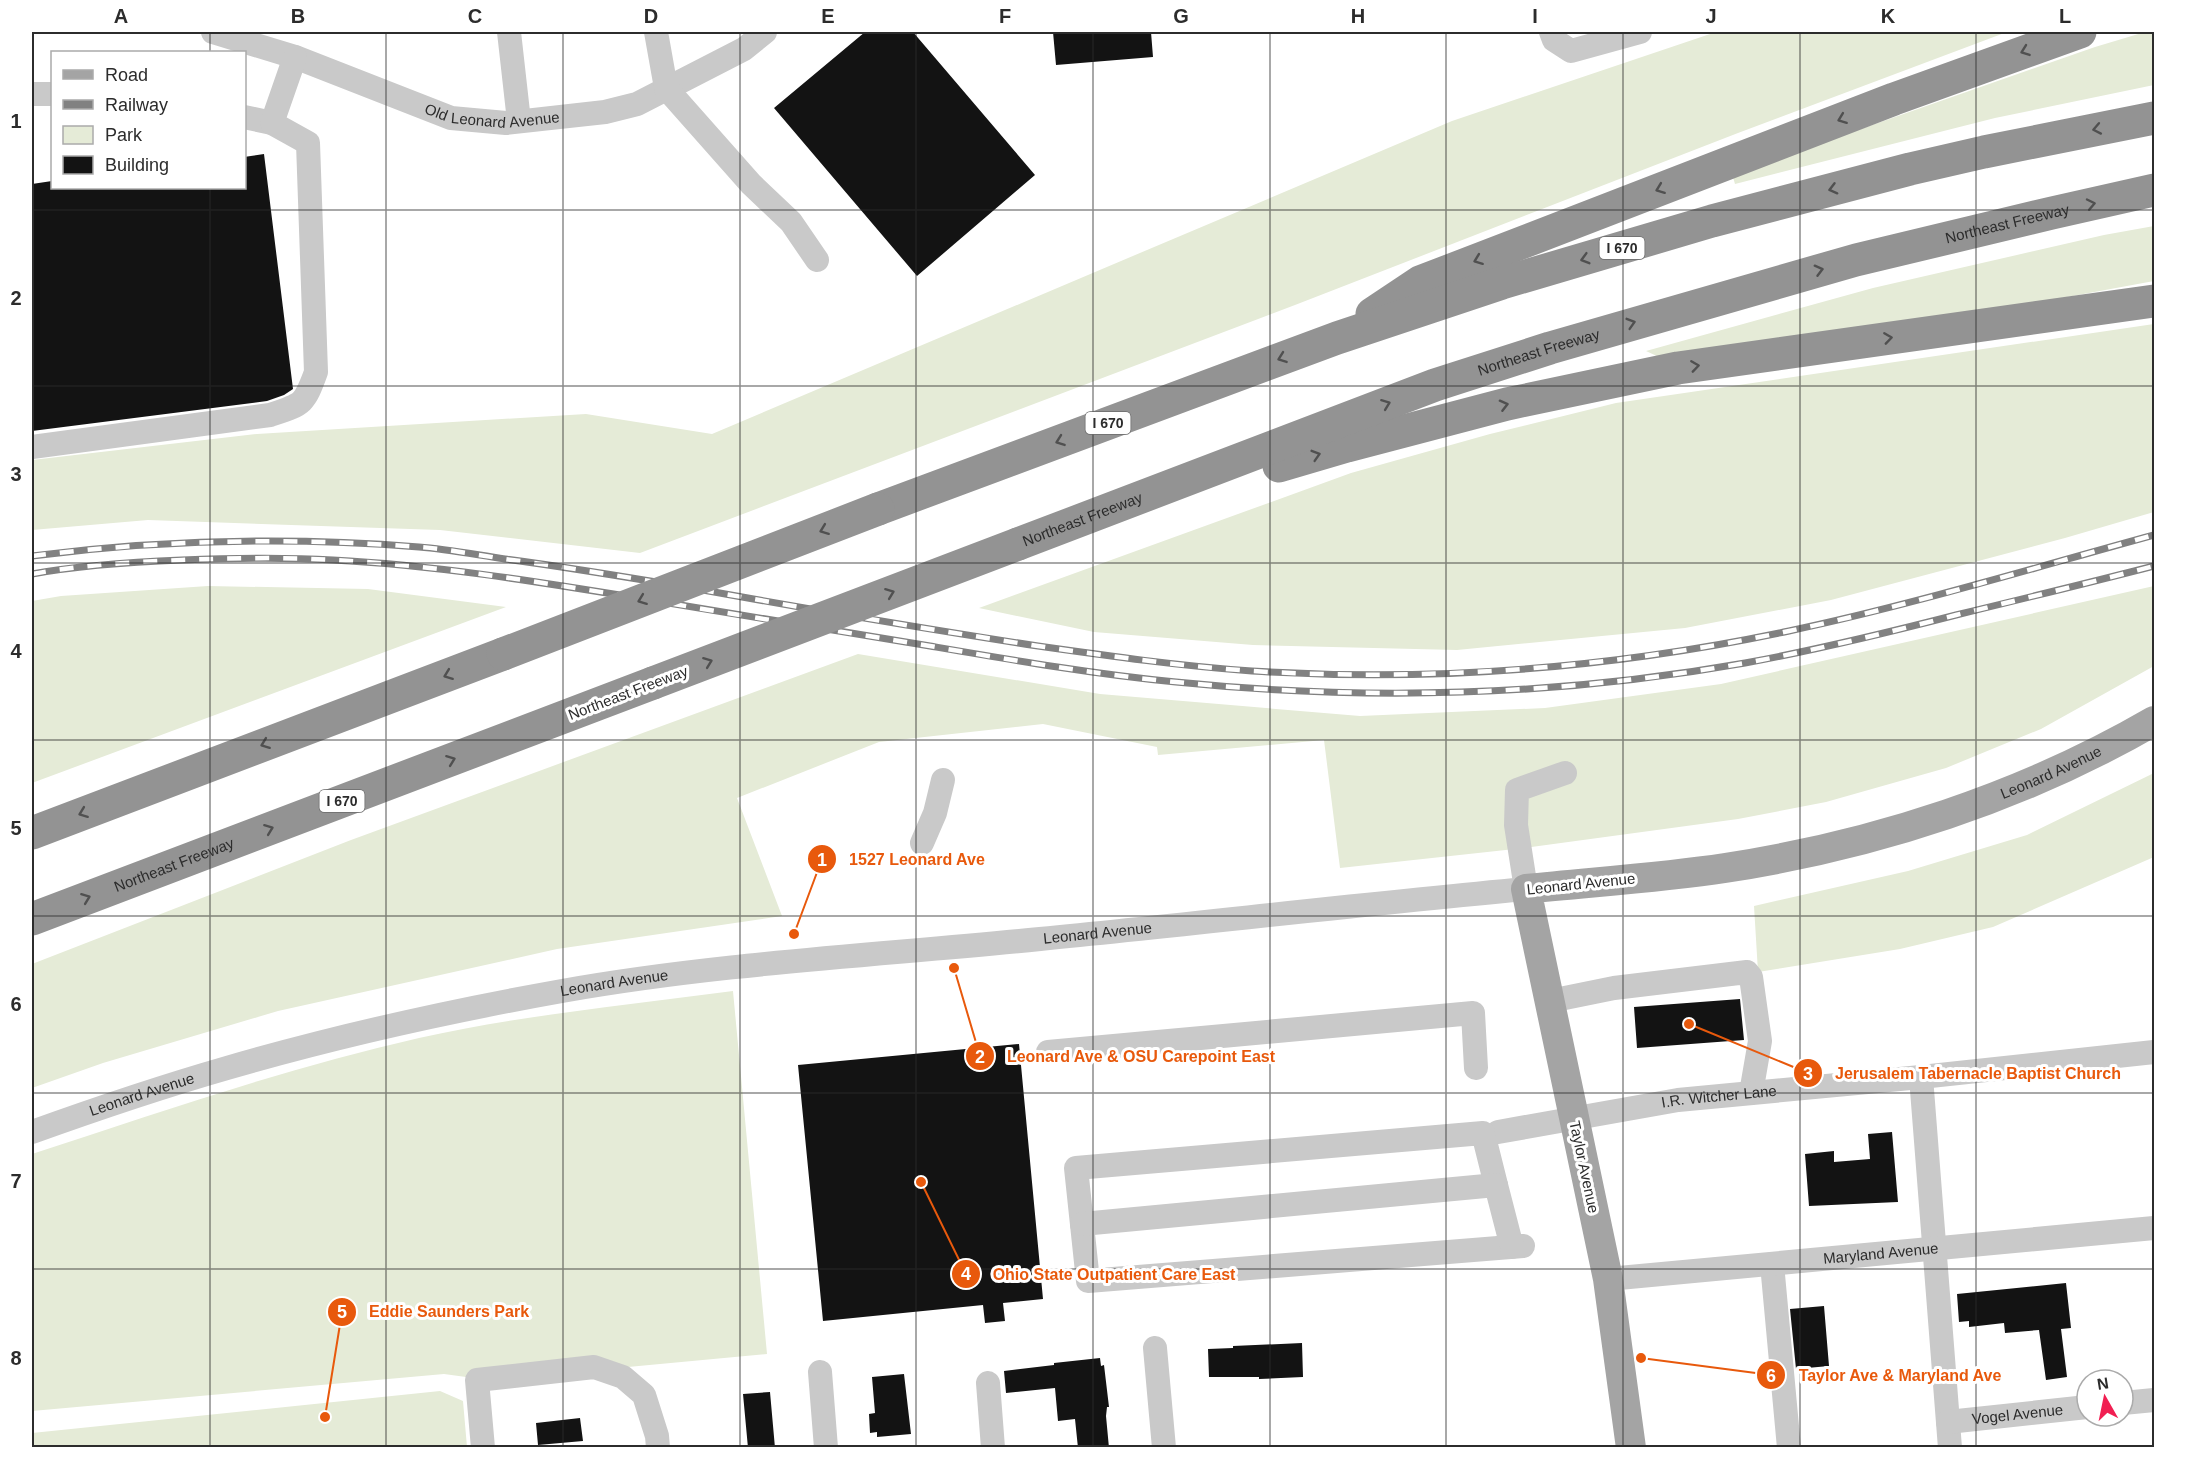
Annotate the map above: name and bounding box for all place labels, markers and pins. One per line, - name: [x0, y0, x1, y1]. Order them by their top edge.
- callout: 1527 Leonard Ave: [807, 842, 998, 876]
- callout: Leonard Ave & OSU Carepoint East: [965, 1039, 1287, 1073]
- callout: Jerusalem Tabernacle Baptist Church: [1793, 1056, 2133, 1090]
- callout: Ohio State Outpatient Care East: [951, 1257, 1247, 1291]
- callout: Eddie Saunders Park: [327, 1295, 541, 1329]
- callout: Taylor Ave & Maryland Ave: [1756, 1358, 2014, 1392]

